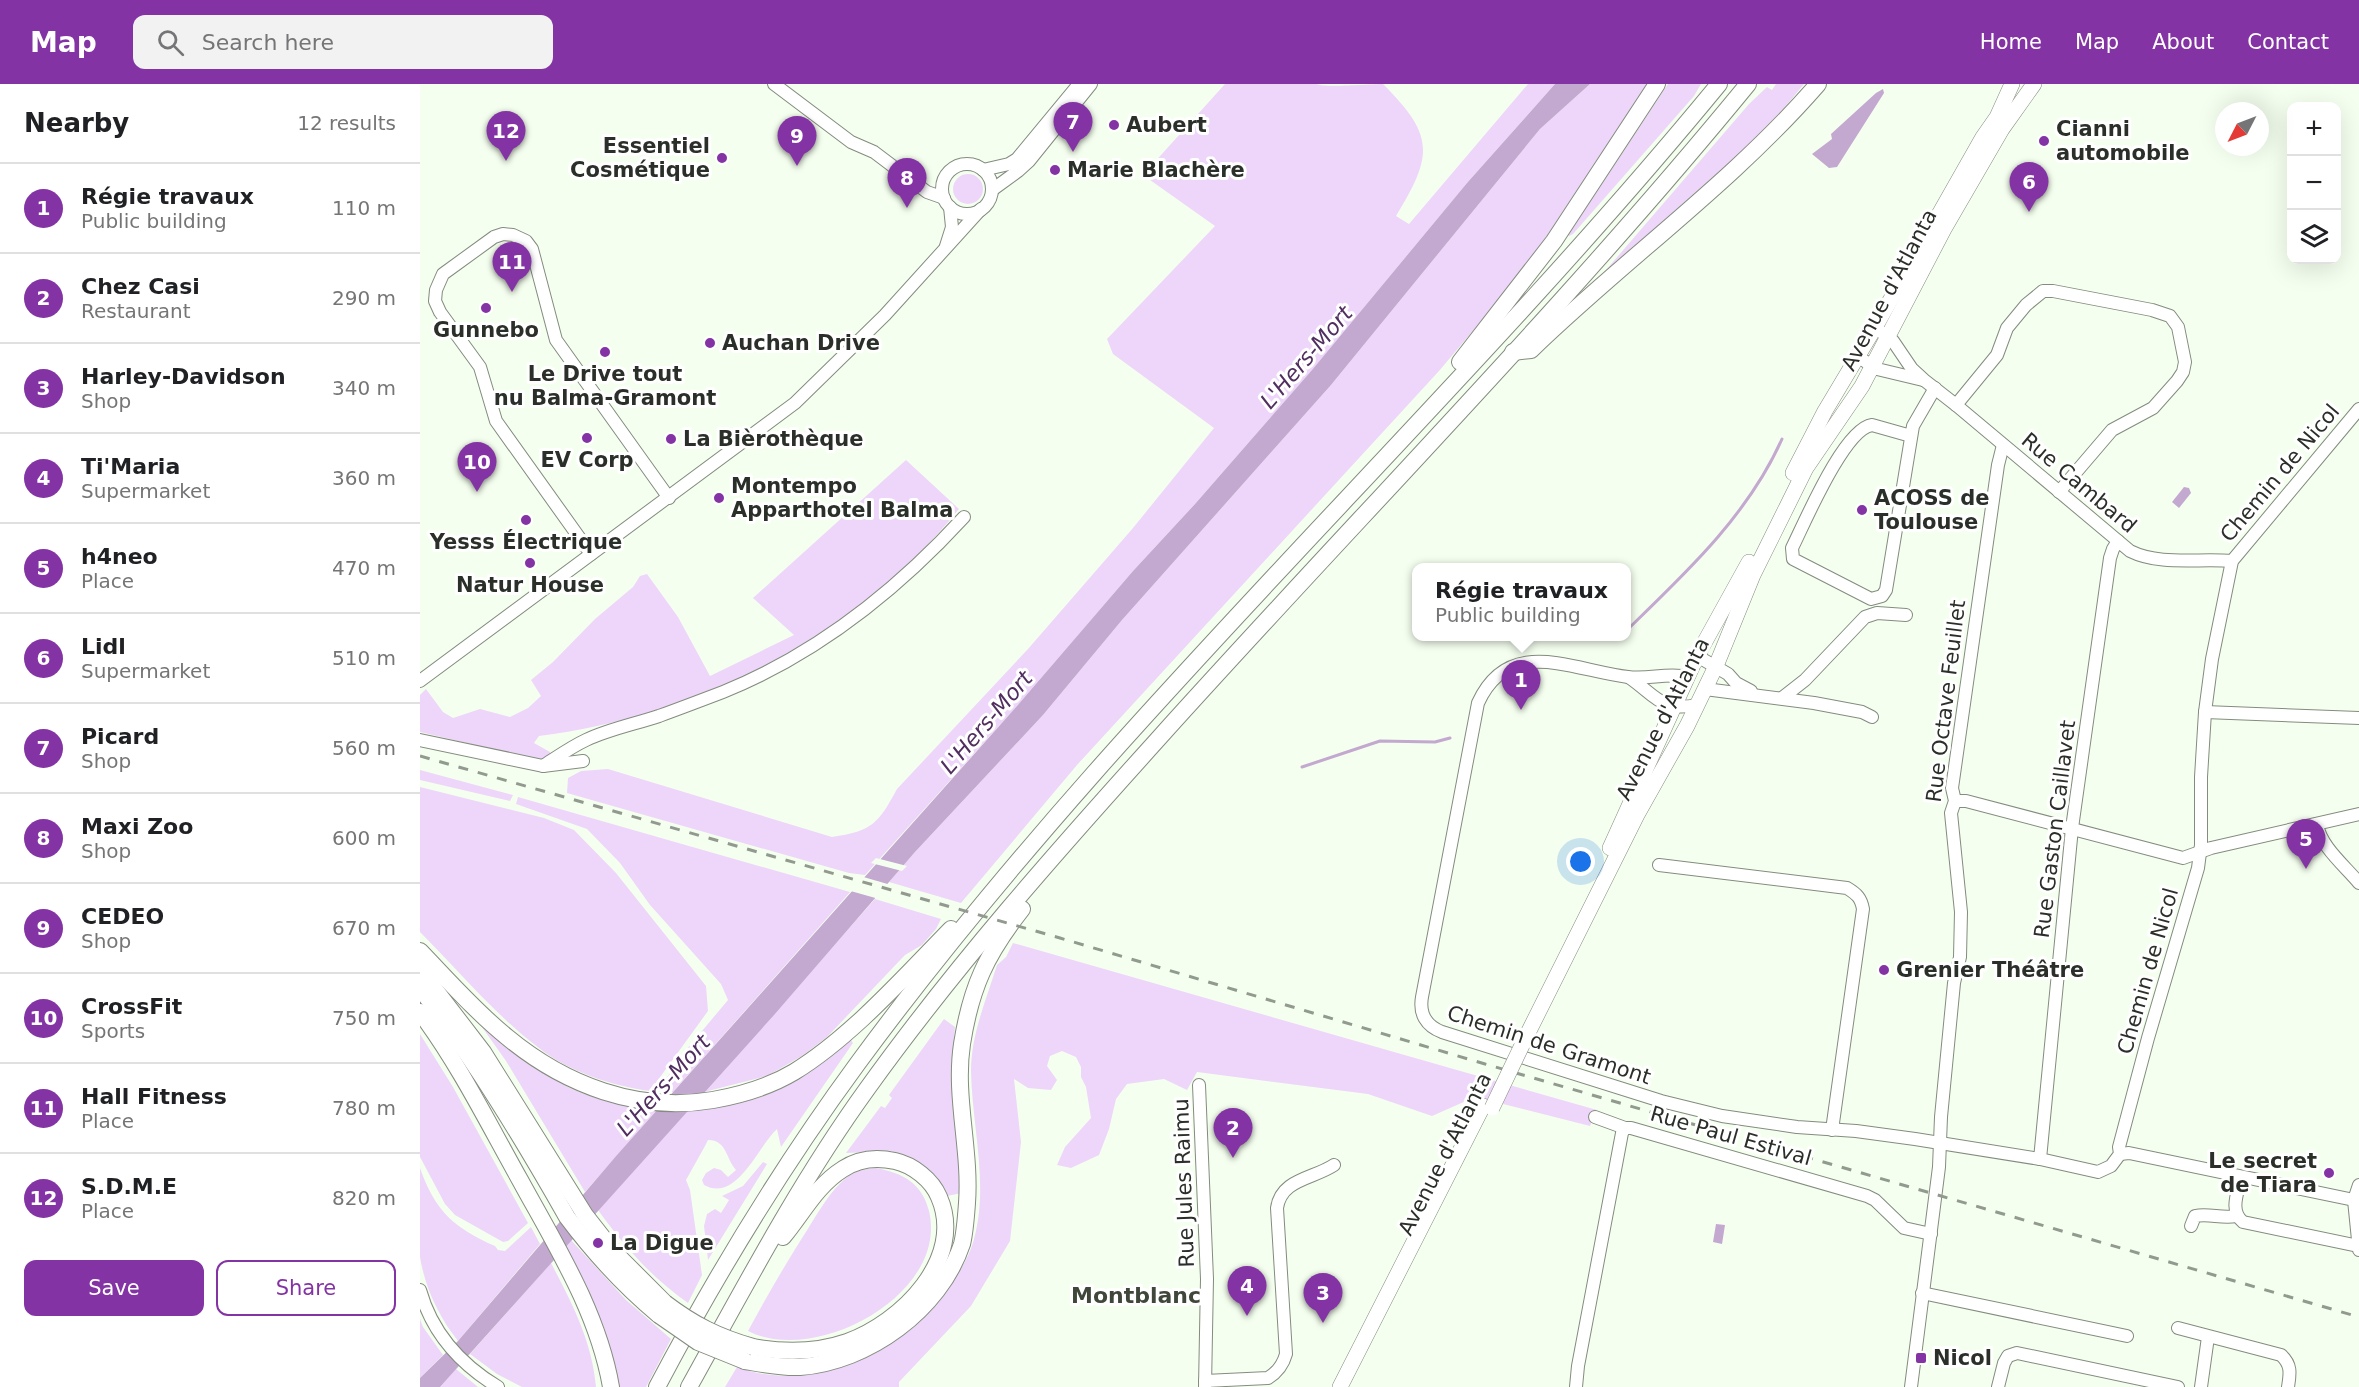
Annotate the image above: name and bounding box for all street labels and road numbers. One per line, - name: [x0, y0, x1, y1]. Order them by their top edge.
- street label: Avenue d'Atlanta: [1836, 205, 1942, 375]
- street label: Chemin de Nicol: [2216, 399, 2344, 547]
- street label: Rue Cambard: [2017, 428, 2141, 538]
- street label: Rue Octave Feuillet: [1922, 599, 1970, 803]
- street label: Avenue d'Atlanta: [1612, 634, 1714, 804]
- street label: Rue Gaston Caillavet: [2030, 719, 2080, 939]
- street label: Chemin de Nicol: [2113, 885, 2183, 1057]
- street label: Chemin de Gramont: [1444, 1001, 1654, 1089]
- street label: Avenue d'Atlanta: [1394, 1069, 1496, 1239]
- street label: Rue Jules Raimu: [1169, 1098, 1199, 1268]
- street label: Rue Paul Estival: [1648, 1102, 1814, 1170]

